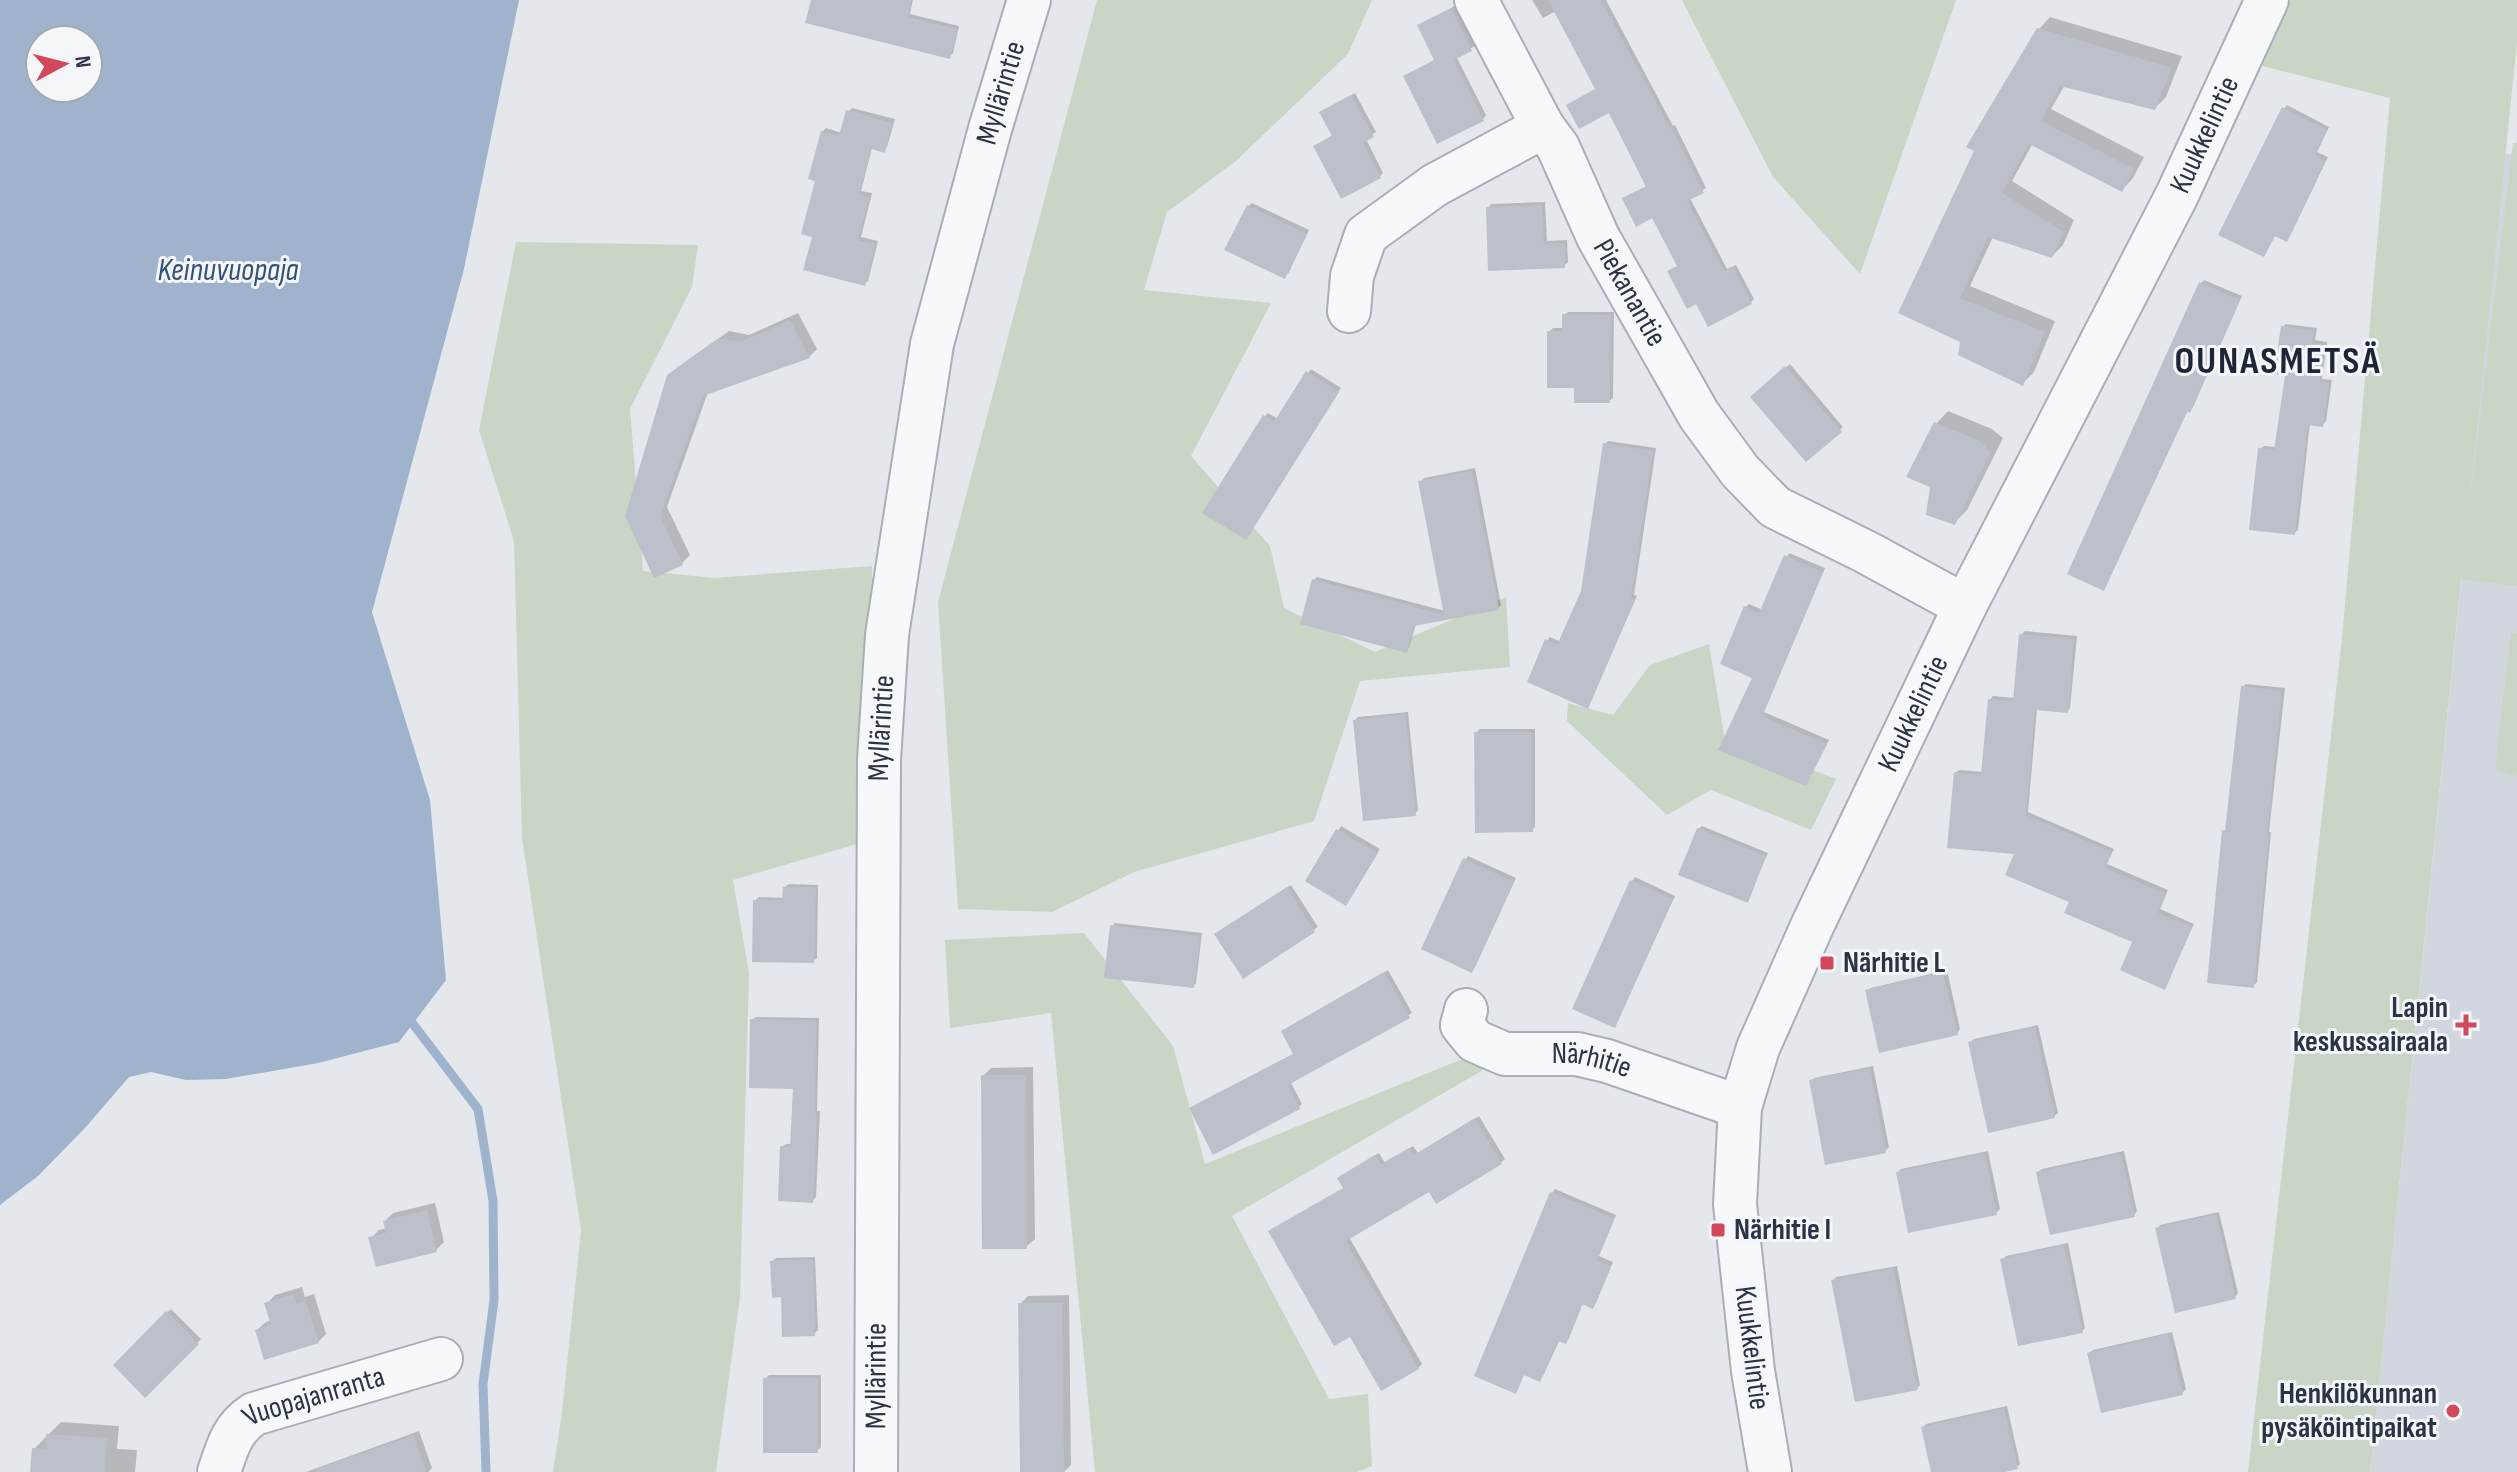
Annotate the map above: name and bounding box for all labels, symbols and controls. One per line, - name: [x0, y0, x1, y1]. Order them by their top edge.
- north arrow: [24, 24, 104, 104]
- street label: Myllärintie: [969, 37, 1033, 149]
- text: N: [68, 54, 96, 69]
- street label: Kuukkelintie: [2162, 71, 2247, 199]
- street label: Piekanantie: [1585, 233, 1674, 353]
- water label: Keinuvuopaja: [157, 251, 299, 290]
- district label: OUNASMETSÄ: [2174, 339, 2382, 384]
- street label: Kuukkelintie: [1870, 650, 1957, 778]
- street label: Myllärintie: [861, 674, 902, 781]
- place label: Närhitie L: [1843, 945, 1945, 981]
- marker: Närhitie L: [1818, 954, 1836, 972]
- place label: Lapin keskussairaala: [2293, 990, 2448, 1060]
- marker: Lapin keskussairaala: [2455, 1014, 2477, 1036]
- street label: Närhitie: [1552, 1036, 1636, 1086]
- place label: Närhitie I: [1734, 1212, 1831, 1248]
- marker: Närhitie I: [1709, 1221, 1727, 1239]
- street label: Kuukkelintie: [1727, 1284, 1777, 1412]
- street label: Myllärintie: [858, 1323, 895, 1429]
- street label: Vuopajanranta: [235, 1359, 389, 1434]
- place label: Henkilökunnan pysäköintipaikat: [2261, 1376, 2437, 1446]
- marker: Henkilökunnan pysäköintipaikat: [2444, 1402, 2462, 1420]

